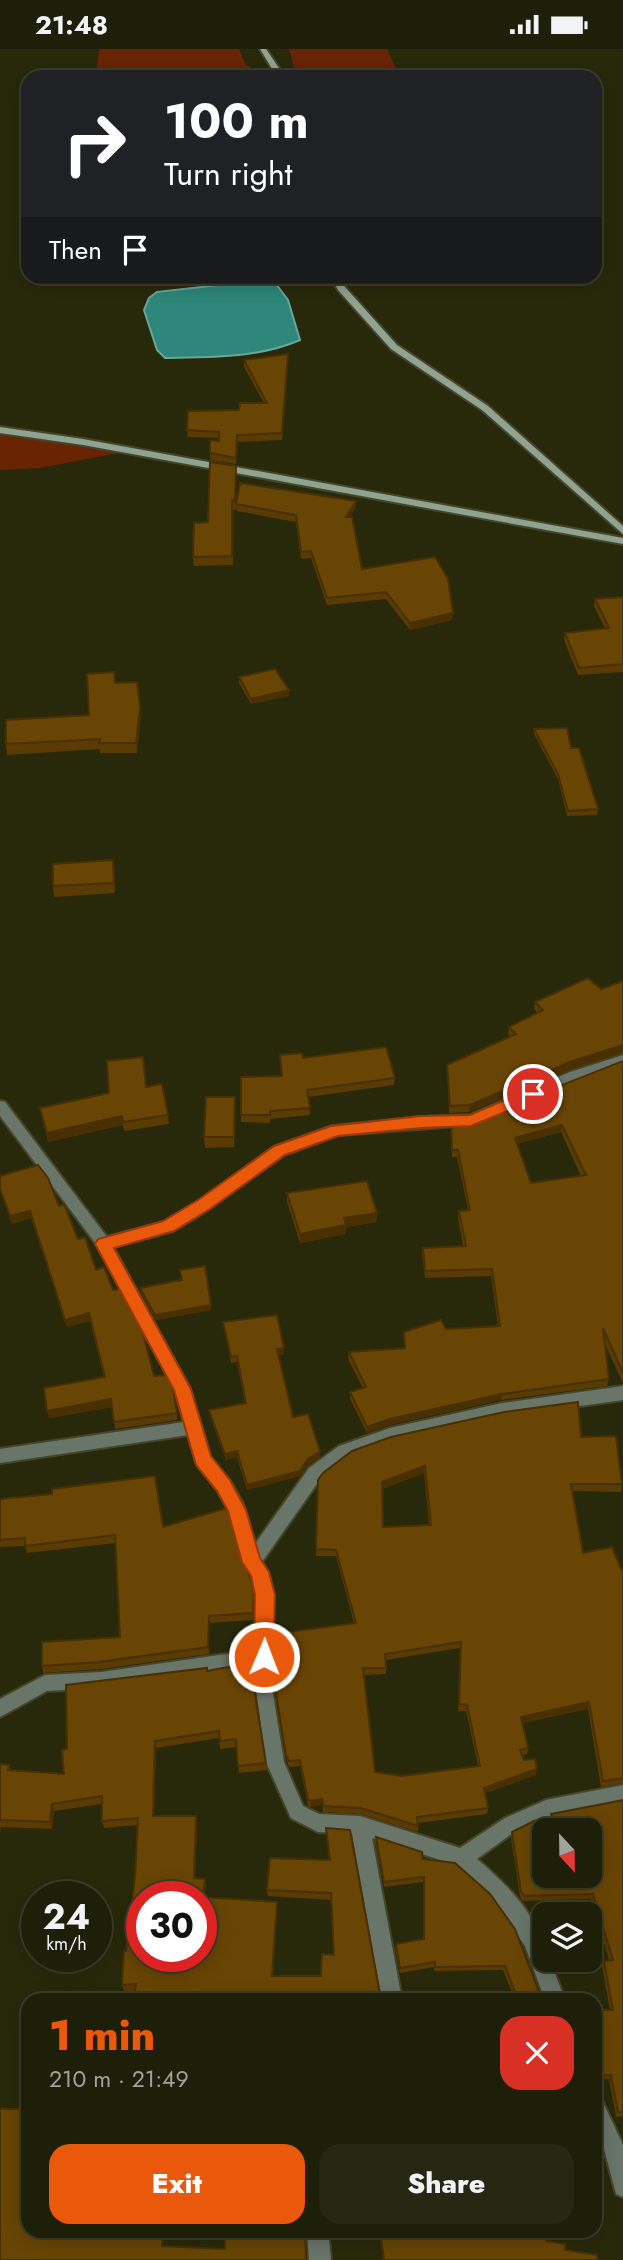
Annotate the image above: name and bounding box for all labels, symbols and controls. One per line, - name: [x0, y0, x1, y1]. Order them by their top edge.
- text: 21:48: [35, 6, 108, 44]
- text: 100 m: [164, 86, 309, 156]
- icon: right: [49, 98, 140, 189]
- text: Turn right: [164, 151, 293, 197]
- text: Then: [49, 231, 102, 269]
- icon: arrive: [116, 231, 154, 269]
- pin: [503, 1064, 563, 1124]
- icon: arrive: [514, 1075, 552, 1113]
- position arrow: [227, 1620, 301, 1694]
- north arrow: [532, 1818, 602, 1888]
- map controls: [532, 1818, 602, 1972]
- speed limit sign: 30: [126, 1881, 217, 1972]
- text: 24: [43, 1892, 90, 1942]
- button: layers: [532, 1902, 602, 1972]
- text: km/h: [46, 1931, 87, 1957]
- text: 1 min: [49, 2005, 155, 2066]
- button: close: [500, 2016, 574, 2090]
- text: 210 m · 21:49: [49, 2062, 189, 2096]
- button: Exit: [49, 2144, 305, 2224]
- button: Share: [319, 2144, 574, 2224]

